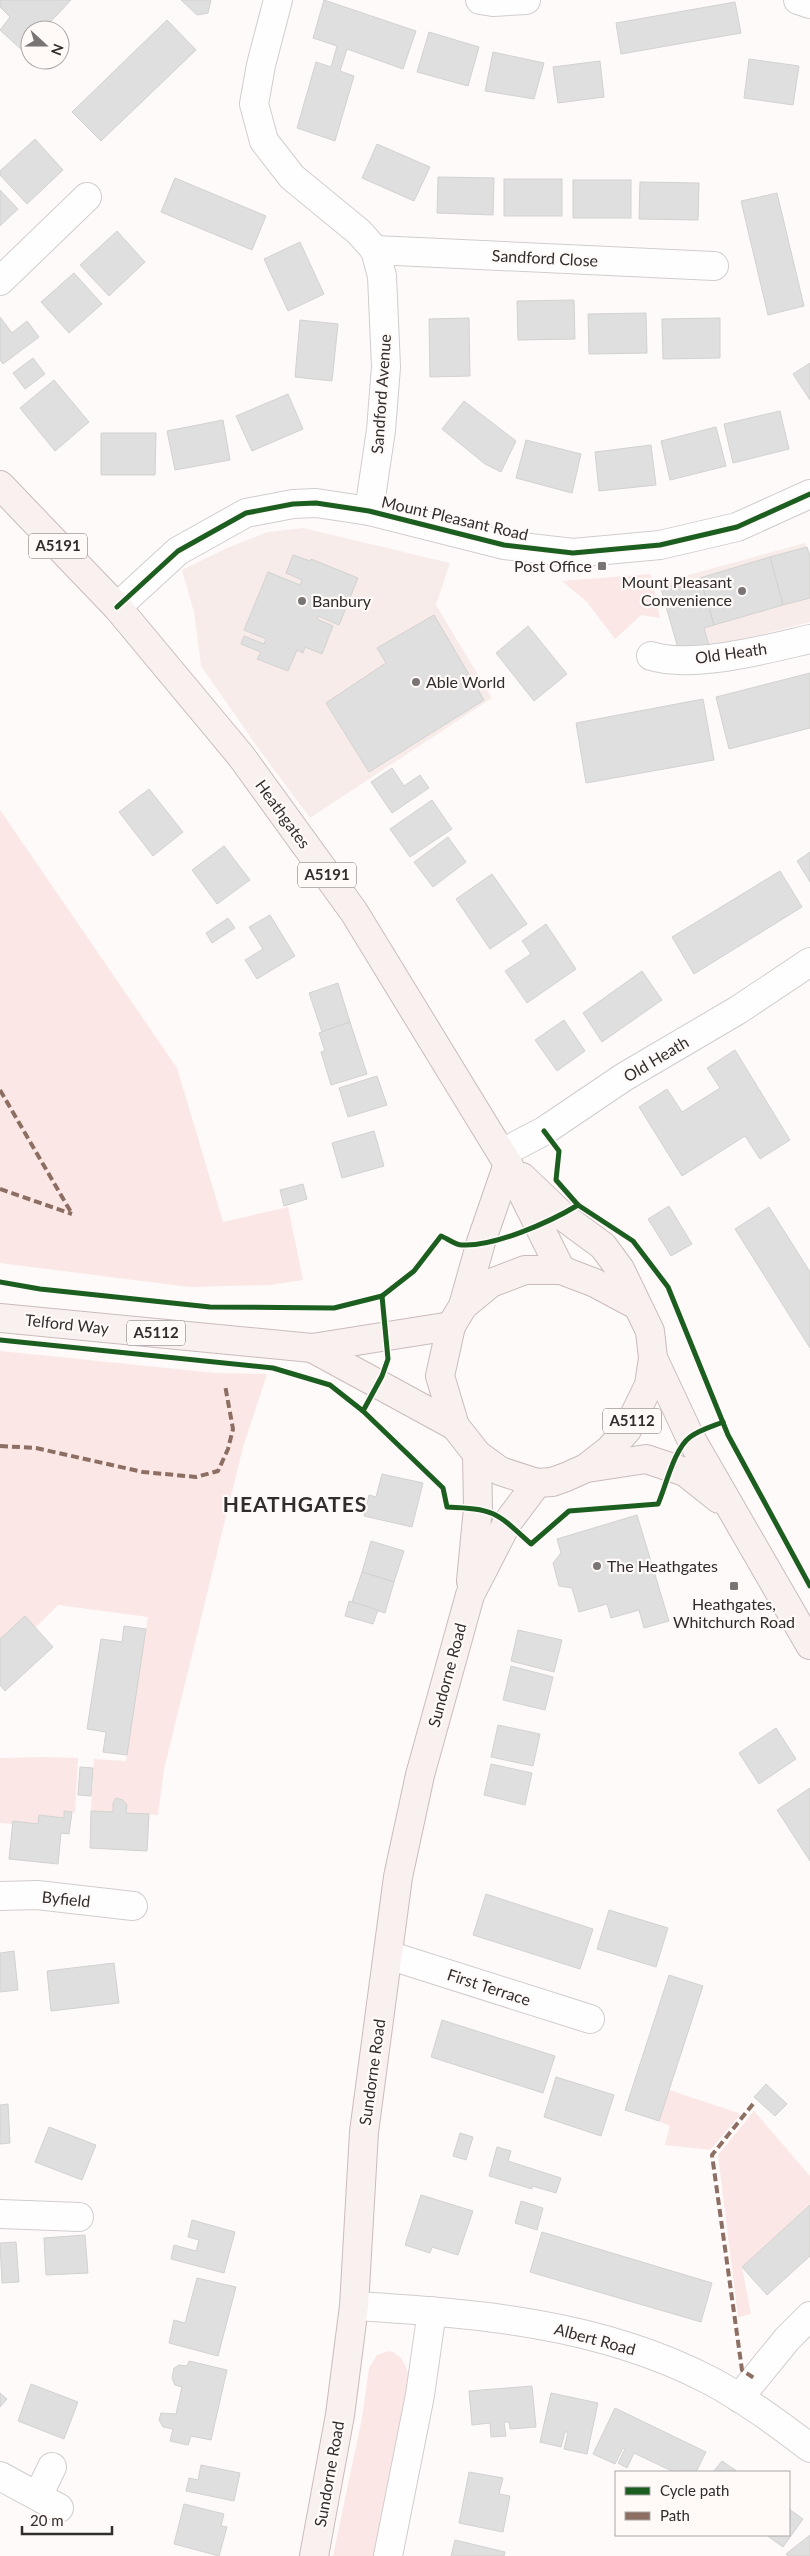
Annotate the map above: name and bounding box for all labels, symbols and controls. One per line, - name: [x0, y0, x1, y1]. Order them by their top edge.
- north arrow: [20, 20, 70, 70]
- text: N: [48, 42, 67, 58]
- street label: Sandford Close: [491, 245, 599, 270]
- street label: Sandford Avenue: [367, 334, 394, 454]
- street label: Mount Pleasant Road: [380, 491, 530, 544]
- road number: A5191: [29, 534, 87, 558]
- place label: Post Office: [514, 556, 592, 575]
- marker: Post Office: [596, 560, 608, 572]
- place label: Mount Pleasant Convenience: [622, 572, 732, 609]
- marker: Mount Pleasant Convenience: [736, 585, 748, 597]
- place label: Banbury: [312, 591, 372, 610]
- marker: Banbury: [296, 595, 308, 607]
- street label: Old Heath: [694, 638, 768, 667]
- place label: Able World: [426, 672, 505, 691]
- marker: Able World: [410, 676, 422, 688]
- street label: Heathgates: [252, 776, 315, 852]
- road number: A5191: [298, 862, 356, 888]
- street label: Old Heath: [620, 1032, 692, 1085]
- street label: Telford Way: [24, 1310, 111, 1337]
- road number: A5112: [127, 1320, 185, 1346]
- road number: A5112: [603, 1408, 661, 1434]
- district label: HEATHGATES: [223, 1491, 367, 1516]
- place label: The Heathgates: [607, 1556, 718, 1575]
- marker: The Heathgates: [591, 1560, 603, 1572]
- marker: Heathgates, Whitchurch Road: [728, 1580, 740, 1592]
- place label: Heathgates, Whitchurch Road: [673, 1594, 795, 1631]
- street label: Sundorne Road: [423, 1621, 470, 1729]
- street label: Byfield: [41, 1887, 91, 1910]
- street label: First Terrace: [445, 1964, 533, 2009]
- street label: Sundorne Road: [355, 2018, 388, 2126]
- street label: Albert Road: [553, 2319, 638, 2358]
- street label: Sundorne Road: [310, 2419, 347, 2528]
- legend: [615, 2471, 790, 2536]
- text: Cycle path: [660, 2481, 729, 2499]
- scale bar: [22, 2504, 112, 2536]
- text: Path: [660, 2506, 690, 2524]
- text: 20 m: [30, 2511, 64, 2529]

